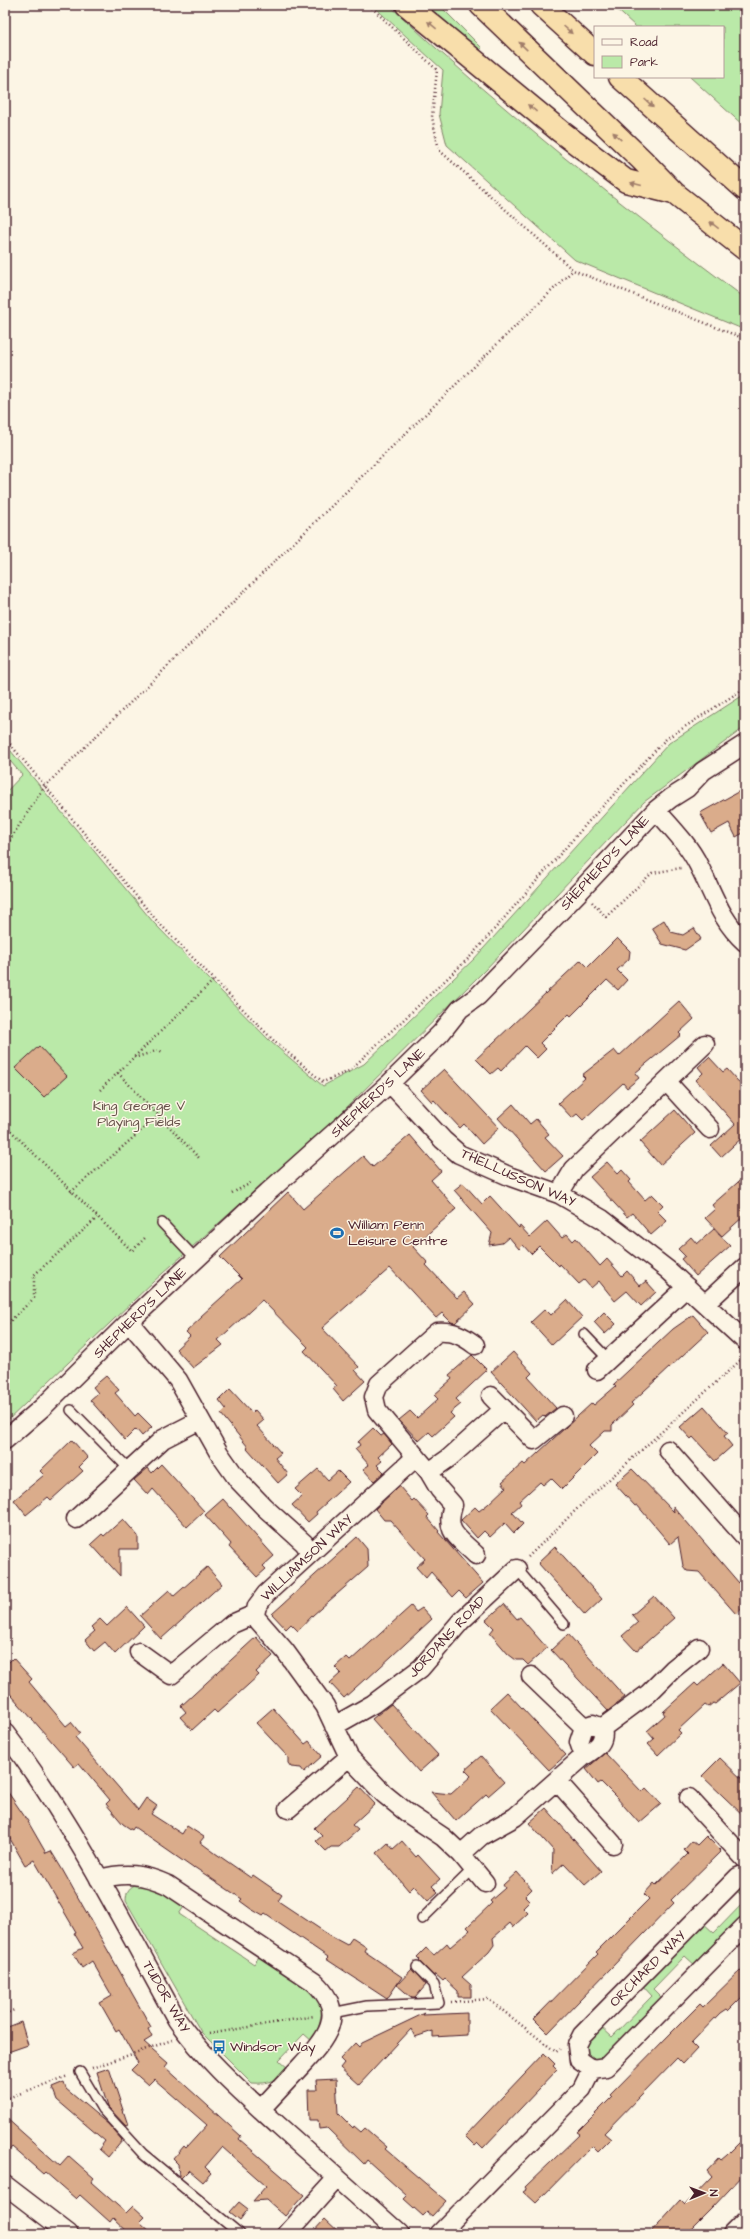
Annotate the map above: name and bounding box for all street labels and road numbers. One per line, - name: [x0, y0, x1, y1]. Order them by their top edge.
- street label: SHEPHERD'S LANE: [556, 811, 655, 915]
- street label: SHEPHERD'S LANE: [326, 1043, 430, 1142]
- street label: THELLUSSON WAY: [457, 1144, 579, 1213]
- street label: SHEPHERD'S LANE: [89, 1263, 192, 1363]
- street label: WILLIAMSON WAY: [256, 1510, 358, 1606]
- street label: JORDANS ROAD: [404, 1592, 490, 1682]
- street label: ORCHARD WAY: [605, 1926, 691, 2012]
- street label: TUDOR WAY: [137, 1957, 195, 2037]

